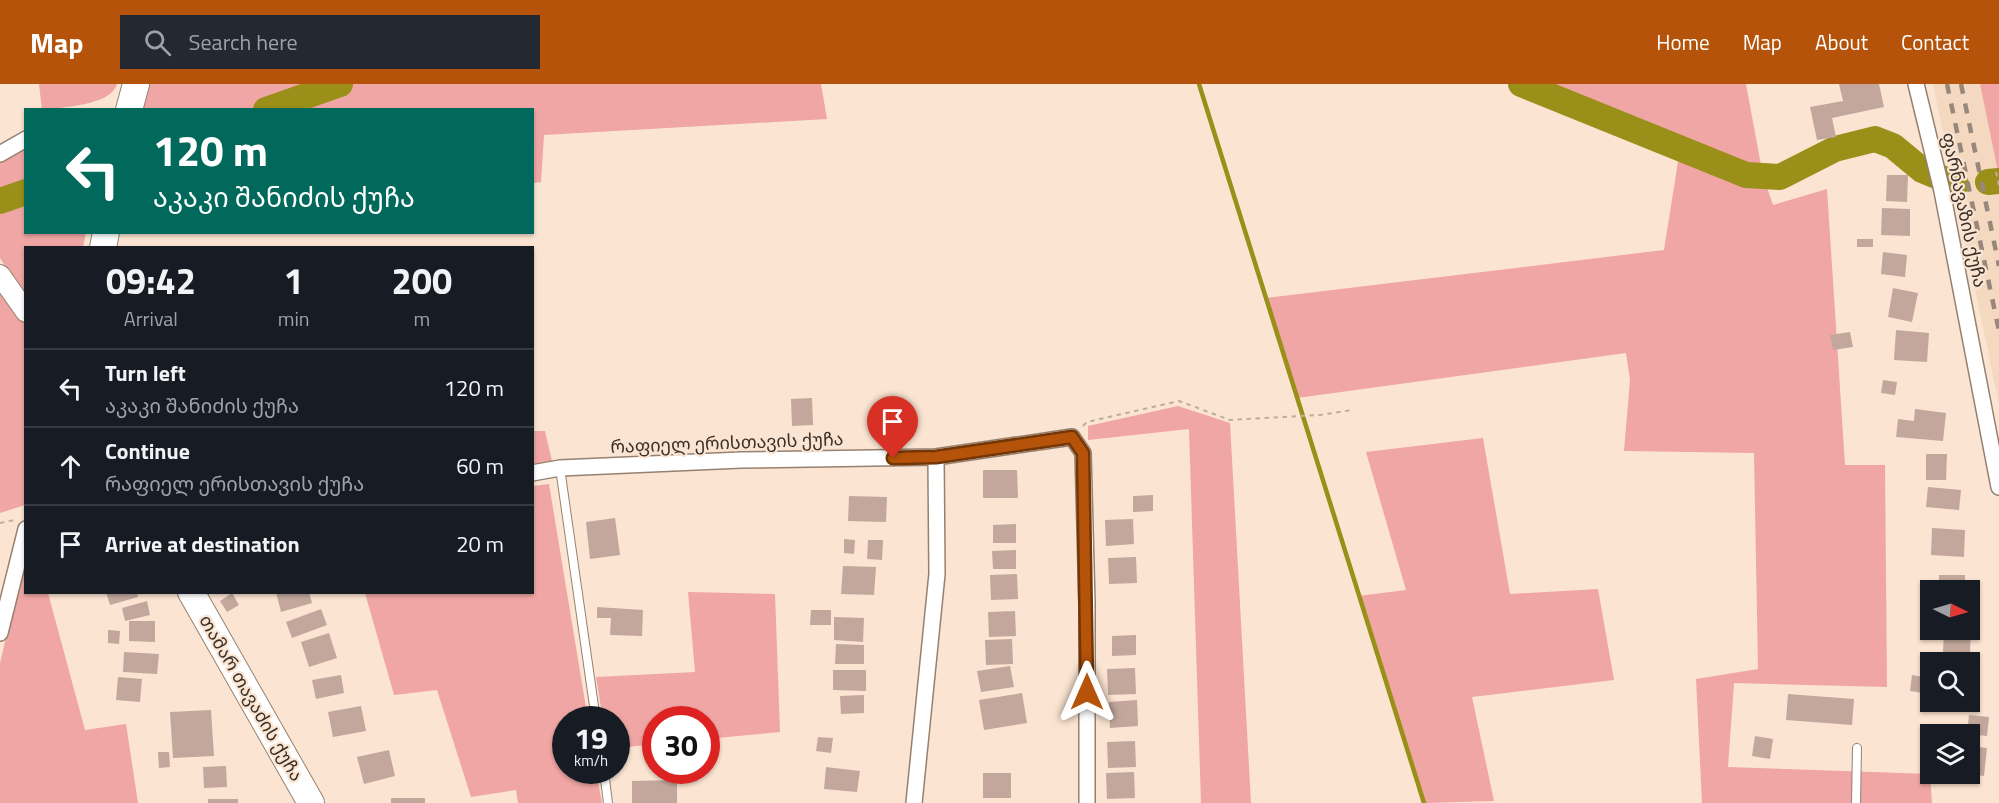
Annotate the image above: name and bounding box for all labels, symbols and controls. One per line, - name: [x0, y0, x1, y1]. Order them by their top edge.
- search box: [120, 15, 540, 69]
- text: Map: [30, 21, 84, 64]
- text: Search here: [189, 25, 298, 59]
- icon: search: [141, 26, 174, 59]
- text: Home: [1656, 26, 1710, 58]
- text: Map: [1743, 26, 1782, 58]
- text: About: [1815, 26, 1868, 58]
- text: Contact: [1901, 26, 1969, 58]
- text: 120 m: [153, 118, 268, 182]
- street label: ფარნავაზის ქუჩა: [1935, 130, 1994, 290]
- icon: left: [54, 132, 132, 210]
- text: აკაკი შანიძის ქუჩა: [153, 176, 415, 217]
- text: 09:42: [106, 253, 196, 308]
- text: 1: [284, 253, 304, 308]
- text: 200: [392, 253, 452, 308]
- text: Arrival: [124, 303, 178, 334]
- text: min: [278, 303, 310, 334]
- text: m: [413, 303, 430, 334]
- text: Turn left: [105, 356, 186, 390]
- text: 120 m: [444, 371, 504, 405]
- icon: left: [54, 372, 87, 405]
- text: აკაკი შანიძის ქუჩა: [105, 390, 299, 421]
- pin: [867, 396, 918, 458]
- icon: arrive: [876, 405, 909, 438]
- street label: რაფიელ ერისთავის ქუჩა: [610, 425, 844, 460]
- text: Continue: [105, 434, 190, 468]
- text: 60 m: [456, 449, 504, 483]
- icon: ahead: [54, 450, 87, 483]
- text: რაფიელ ერისთავის ქუჩა: [105, 468, 364, 499]
- text: Arrive at destination: [105, 527, 300, 561]
- text: 20 m: [456, 527, 504, 561]
- icon: arrive: [54, 528, 87, 561]
- north arrow: [1920, 580, 1980, 640]
- map controls: [1920, 580, 1980, 784]
- street label: თამარ თავაძის ქუჩა: [193, 609, 310, 786]
- button: search: [1920, 652, 1980, 712]
- position arrow: [1055, 660, 1119, 724]
- speed limit sign: 30: [642, 706, 720, 784]
- text: 19: [574, 715, 608, 761]
- button: layers: [1920, 724, 1980, 784]
- text: km/h: [574, 749, 608, 772]

